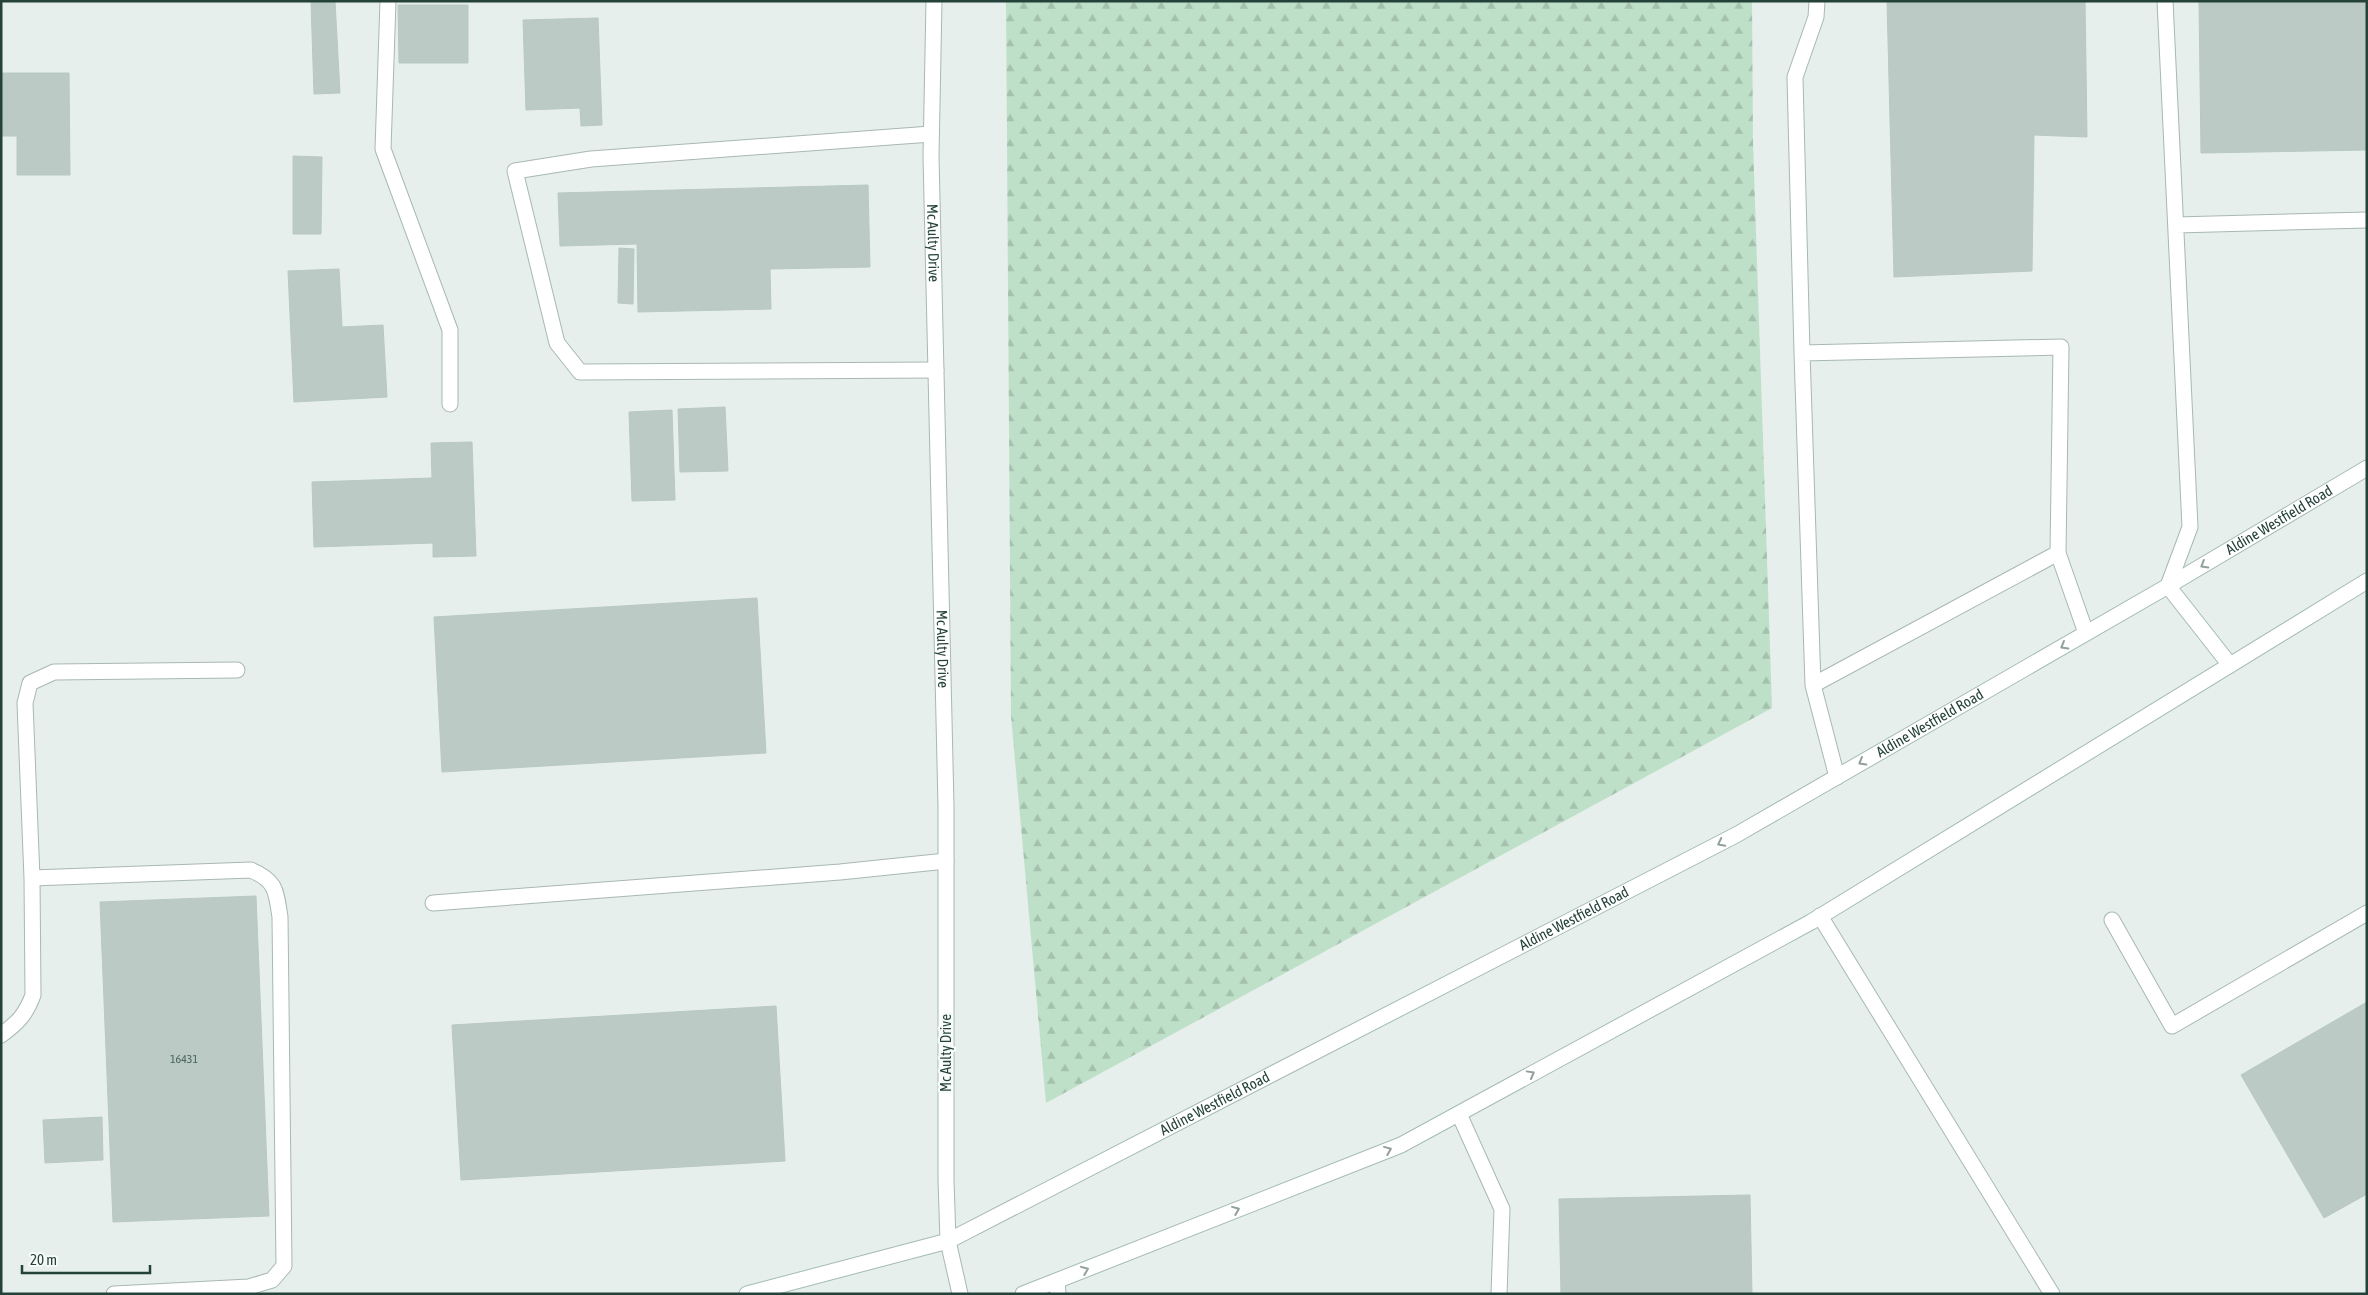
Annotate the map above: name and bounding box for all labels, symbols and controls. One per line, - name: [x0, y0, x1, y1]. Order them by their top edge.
- street label: Mc Aulty Drive: [924, 204, 943, 282]
- street label: Aldine Westfield Road: [2222, 482, 2335, 558]
- one-way arrow: [2201, 558, 2210, 568]
- street label: Mc Aulty Drive: [933, 610, 952, 688]
- one-way arrow: [2060, 640, 2069, 650]
- street label: Aldine Westfield Road: [1873, 685, 1986, 760]
- one-way arrow: [1859, 756, 1868, 766]
- one-way arrow: [1717, 837, 1726, 847]
- street label: Aldine Westfield Road: [1516, 883, 1631, 953]
- street label: Mc Aulty Drive: [937, 1014, 954, 1092]
- house number: 16431: [170, 1052, 198, 1066]
- street label: Aldine Westfield Road: [1157, 1068, 1272, 1138]
- one-way arrow: [1526, 1071, 1535, 1081]
- one-way arrow: [1383, 1146, 1391, 1156]
- one-way arrow: [1231, 1206, 1240, 1216]
- scale bar: [22, 1242, 150, 1274]
- text: 20 m: [30, 1251, 57, 1268]
- one-way arrow: [1080, 1265, 1089, 1276]

